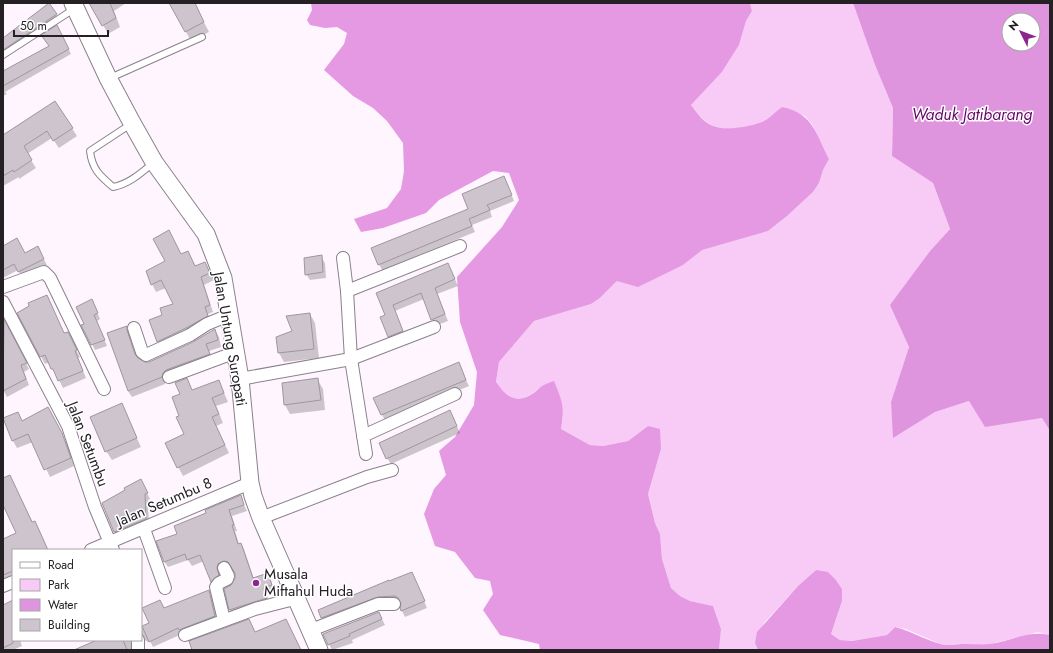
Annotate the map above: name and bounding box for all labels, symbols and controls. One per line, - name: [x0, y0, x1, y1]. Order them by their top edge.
- scale bar: [14, 12, 108, 38]
- north arrow: [1001, 12, 1041, 52]
- text: 50 m: [20, 17, 47, 35]
- text: N: [1005, 17, 1022, 34]
- water label: Waduk Jatibarang: [912, 103, 1032, 126]
- street label: Jalan Untung Suropati: [207, 268, 253, 408]
- street label: Jalan Setumbu: [61, 396, 114, 490]
- street label: Jalan Setumbu 8: [111, 472, 215, 533]
- legend: [12, 549, 142, 641]
- text: Road: [48, 556, 74, 574]
- place label: Musala Miftahul Huda: [264, 563, 353, 602]
- text: Park: [48, 576, 70, 594]
- marker: Musala Miftahul Huda: [251, 578, 261, 588]
- text: Water: [48, 596, 79, 614]
- text: Building: [48, 616, 90, 634]

